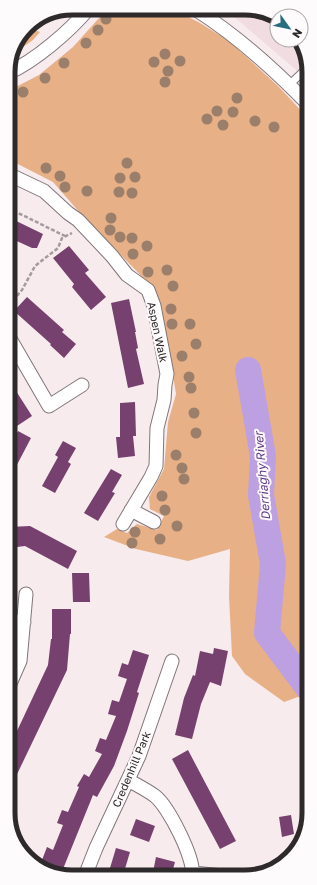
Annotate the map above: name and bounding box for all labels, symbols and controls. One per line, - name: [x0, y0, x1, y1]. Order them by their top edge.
- north arrow: [269, 8, 309, 48]
- text: N: [290, 27, 306, 41]
- street label: Aspen Walk: [145, 300, 171, 364]
- water label: Derriaghy River: [250, 429, 273, 521]
- street label: Credenhill Park: [109, 729, 153, 809]

